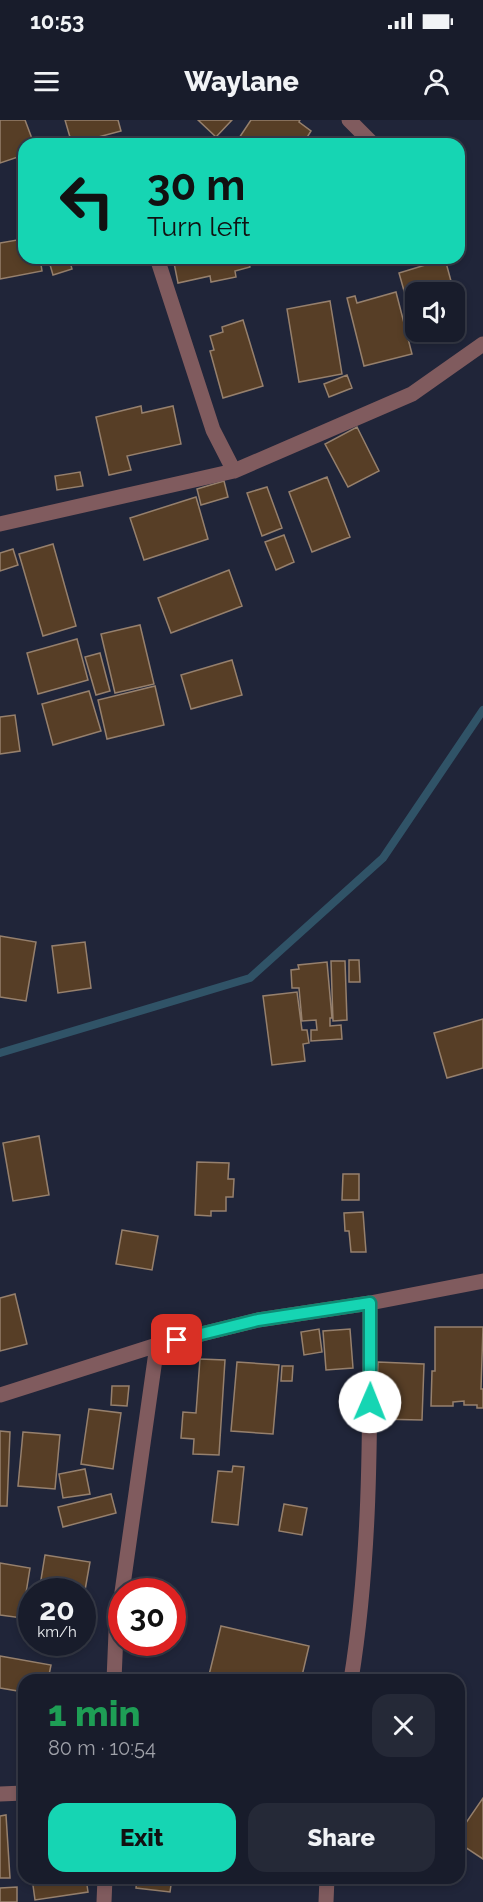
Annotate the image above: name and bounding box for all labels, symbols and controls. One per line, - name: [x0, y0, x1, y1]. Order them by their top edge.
- text: 10:53: [30, 8, 84, 34]
- icon: menu: [30, 65, 63, 98]
- icon: person: [420, 65, 453, 98]
- text: Waylane: [184, 66, 299, 97]
- text: 30 m: [147, 161, 245, 210]
- icon: left: [48, 162, 126, 240]
- text: Turn left: [147, 211, 250, 242]
- map controls: [405, 282, 465, 342]
- button: sound: [405, 282, 465, 342]
- pin: [151, 1314, 202, 1365]
- icon: arrive: [160, 1323, 193, 1356]
- position arrow: [338, 1370, 402, 1434]
- speed limit sign: 30: [108, 1578, 186, 1656]
- text: 20: [39, 1592, 75, 1627]
- text: km/h: [37, 1623, 77, 1641]
- text: 1 min: [48, 1692, 140, 1734]
- button: close: [372, 1694, 435, 1757]
- text: 80 m · 10:54: [48, 1736, 156, 1760]
- button: Exit: [48, 1803, 236, 1872]
- button: Share: [248, 1803, 435, 1872]

